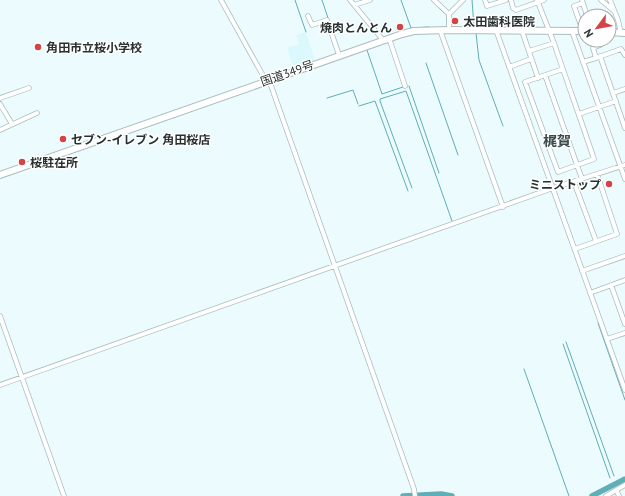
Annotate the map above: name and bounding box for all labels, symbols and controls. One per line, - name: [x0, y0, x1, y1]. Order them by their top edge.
- north arrow: [577, 8, 617, 48]
- place label: 太田歯科医院: [463, 14, 535, 29]
- marker: 太田歯科医院: [450, 16, 460, 26]
- place label: 焼肉とんとん: [320, 20, 392, 35]
- marker: 焼肉とんとん: [395, 22, 405, 32]
- text: N: [581, 27, 596, 40]
- place label: 角田市立桜小学校: [46, 40, 142, 55]
- marker: 角田市立桜小学校: [33, 42, 43, 52]
- street label: 国道349号: [258, 57, 316, 89]
- place label: セブン-イレブン 角田桜店: [71, 132, 210, 147]
- district label: 梶賀: [543, 132, 571, 150]
- marker: セブン-イレブン 角田桜店: [58, 134, 68, 144]
- place label: 桜駐在所: [30, 155, 78, 170]
- marker: 桜駐在所: [17, 157, 27, 167]
- place label: ミニストップ: [529, 177, 601, 192]
- marker: ミニストップ: [604, 179, 614, 189]

